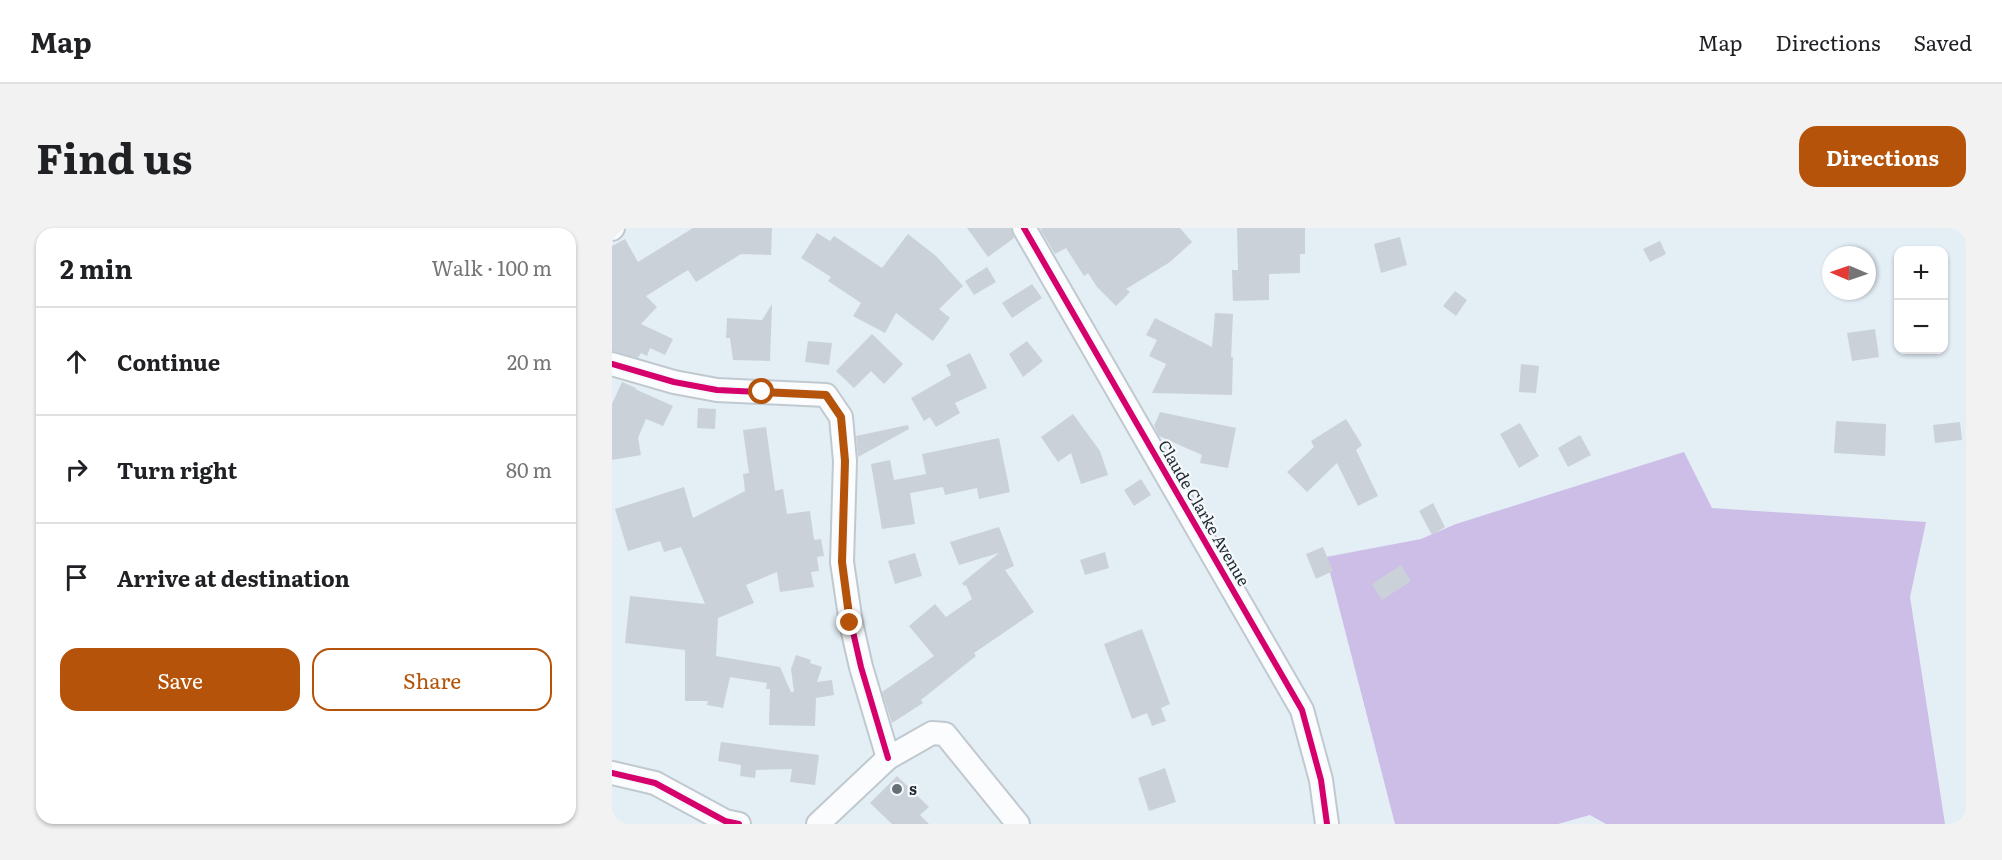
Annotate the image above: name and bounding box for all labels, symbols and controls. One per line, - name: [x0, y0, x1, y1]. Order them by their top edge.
- text: Map: [30, 20, 92, 62]
- text: Map: [1698, 26, 1743, 57]
- text: Directions: [1776, 26, 1881, 57]
- text: Saved: [1914, 26, 1972, 57]
- text: Find us: [36, 125, 193, 187]
- button: Directions: [1799, 126, 1966, 187]
- north arrow: [1822, 246, 1876, 300]
- map controls: [1894, 246, 1948, 354]
- button: +: [1894, 246, 1948, 300]
- text: 2 min: [60, 248, 133, 287]
- text: Walk · 100 m: [431, 252, 552, 282]
- button: −: [1894, 300, 1948, 354]
- icon: ahead: [60, 345, 93, 378]
- text: Continue: [117, 345, 220, 378]
- text: 20 m: [507, 346, 552, 376]
- route start: [748, 378, 774, 404]
- street label: Claude Clarke Avenue: [1153, 435, 1257, 590]
- icon: right: [60, 453, 93, 486]
- text: Turn right: [117, 453, 237, 486]
- text: 80 m: [506, 454, 552, 484]
- icon: arrive: [60, 561, 93, 594]
- text: Arrive at destination: [117, 561, 350, 594]
- route end: [836, 609, 862, 635]
- button: Save: [60, 648, 300, 711]
- button: Share: [312, 648, 552, 711]
- place label: s: [909, 776, 917, 800]
- marker: s: [890, 782, 904, 796]

